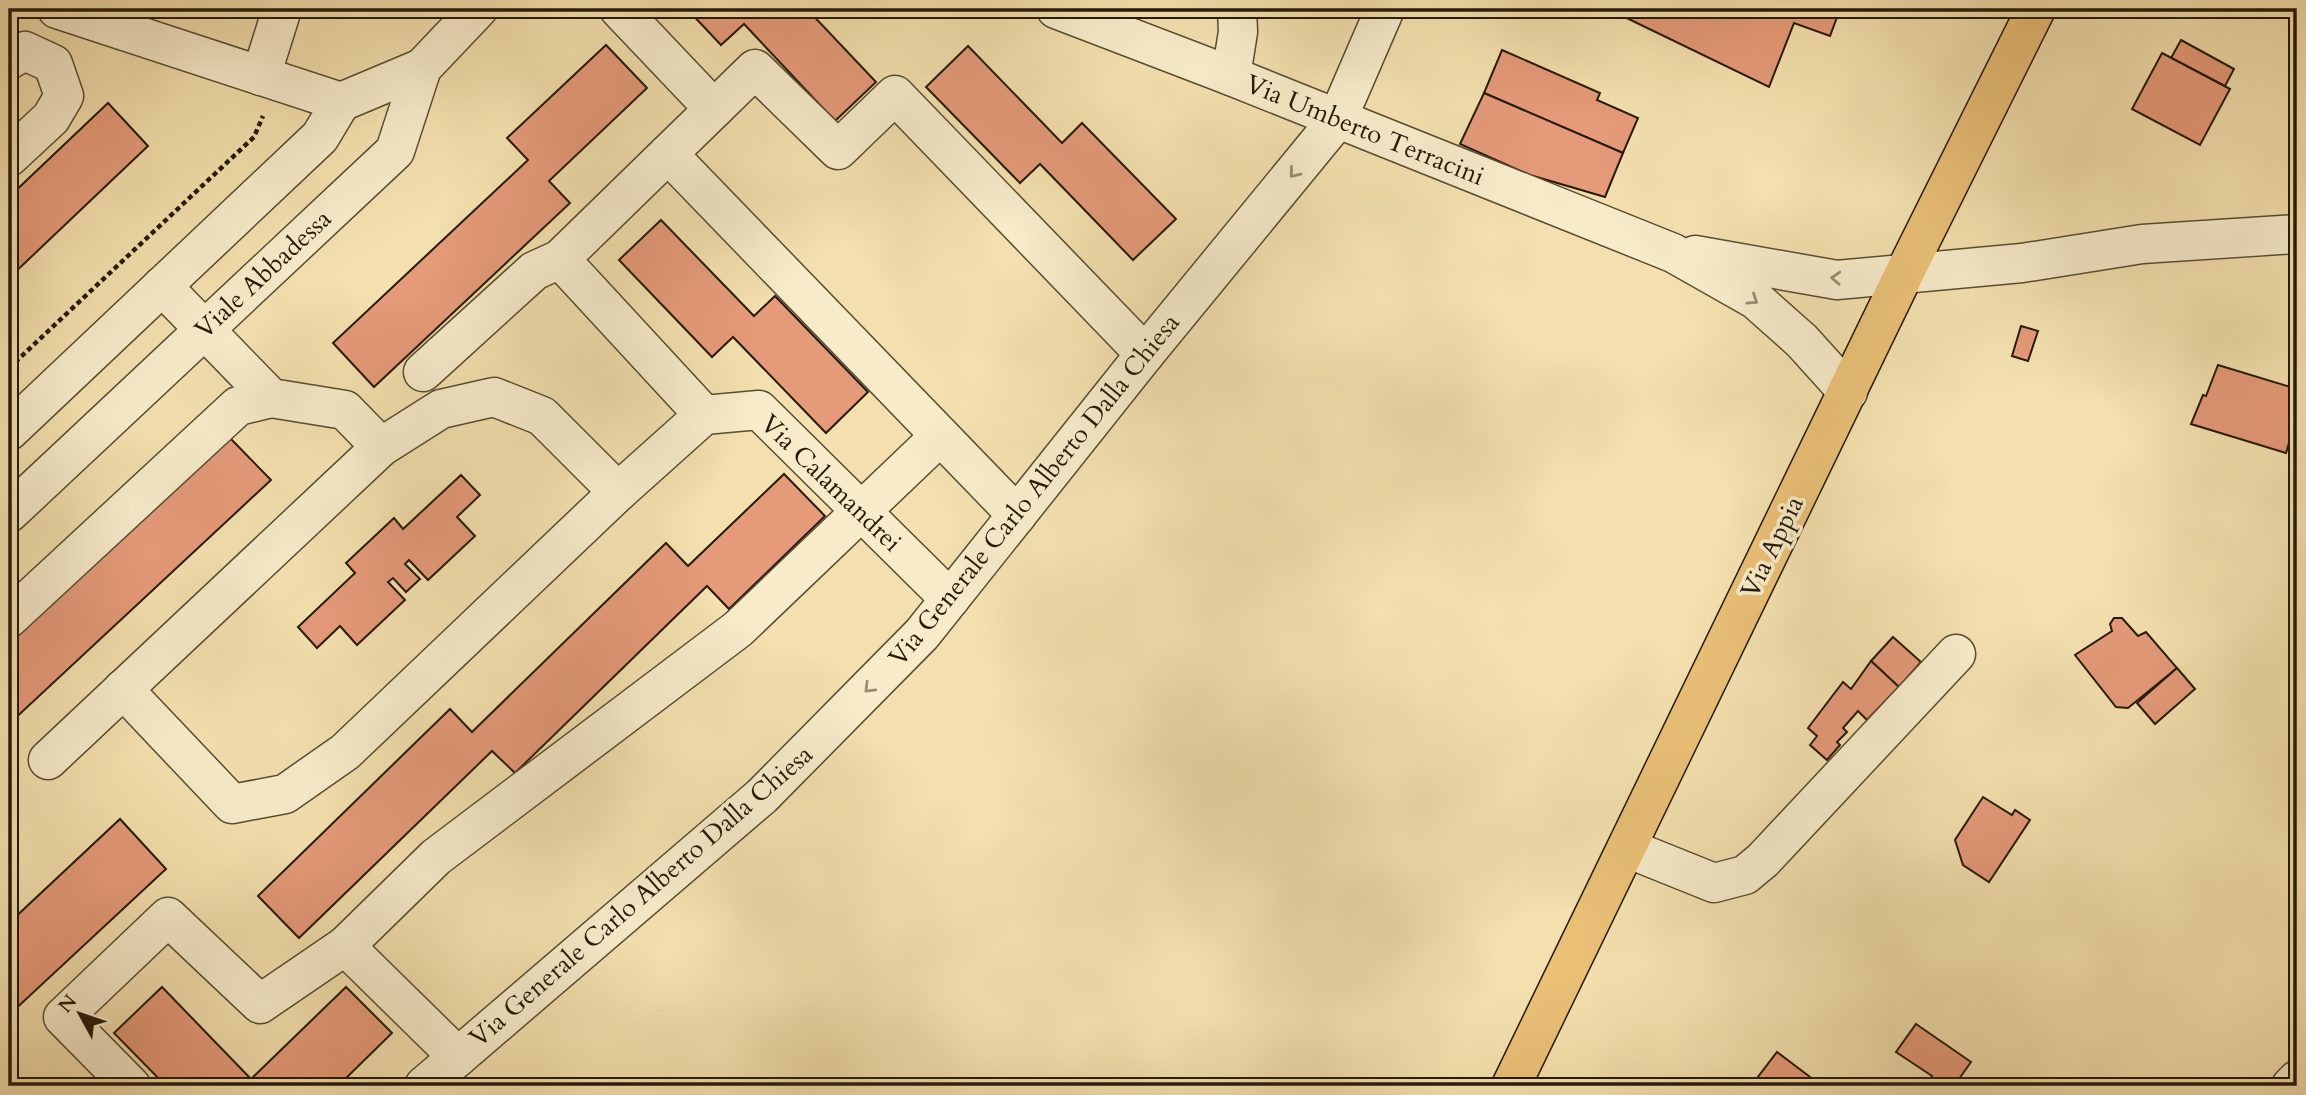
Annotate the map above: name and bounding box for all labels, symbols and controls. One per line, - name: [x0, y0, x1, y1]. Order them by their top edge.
- street label: Via Umberto Terracini: [1240, 66, 1490, 194]
- one-way arrow: [1290, 164, 1302, 177]
- street label: Viale Abbadessa: [187, 202, 339, 346]
- one-way arrow: [1831, 271, 1842, 286]
- one-way arrow: [1745, 291, 1758, 304]
- street label: Via Generale Carlo Alberto Dalla Chiesa: [881, 306, 1187, 674]
- street label: Via Calamandrei: [753, 406, 909, 560]
- street label: Via Appia: [1732, 490, 1812, 604]
- one-way arrow: [864, 680, 877, 693]
- street label: Via Generale Carlo Alberto Dalla Chiesa: [462, 737, 820, 1055]
- north arrow: [46, 979, 116, 1050]
- text: N: [52, 989, 83, 1018]

